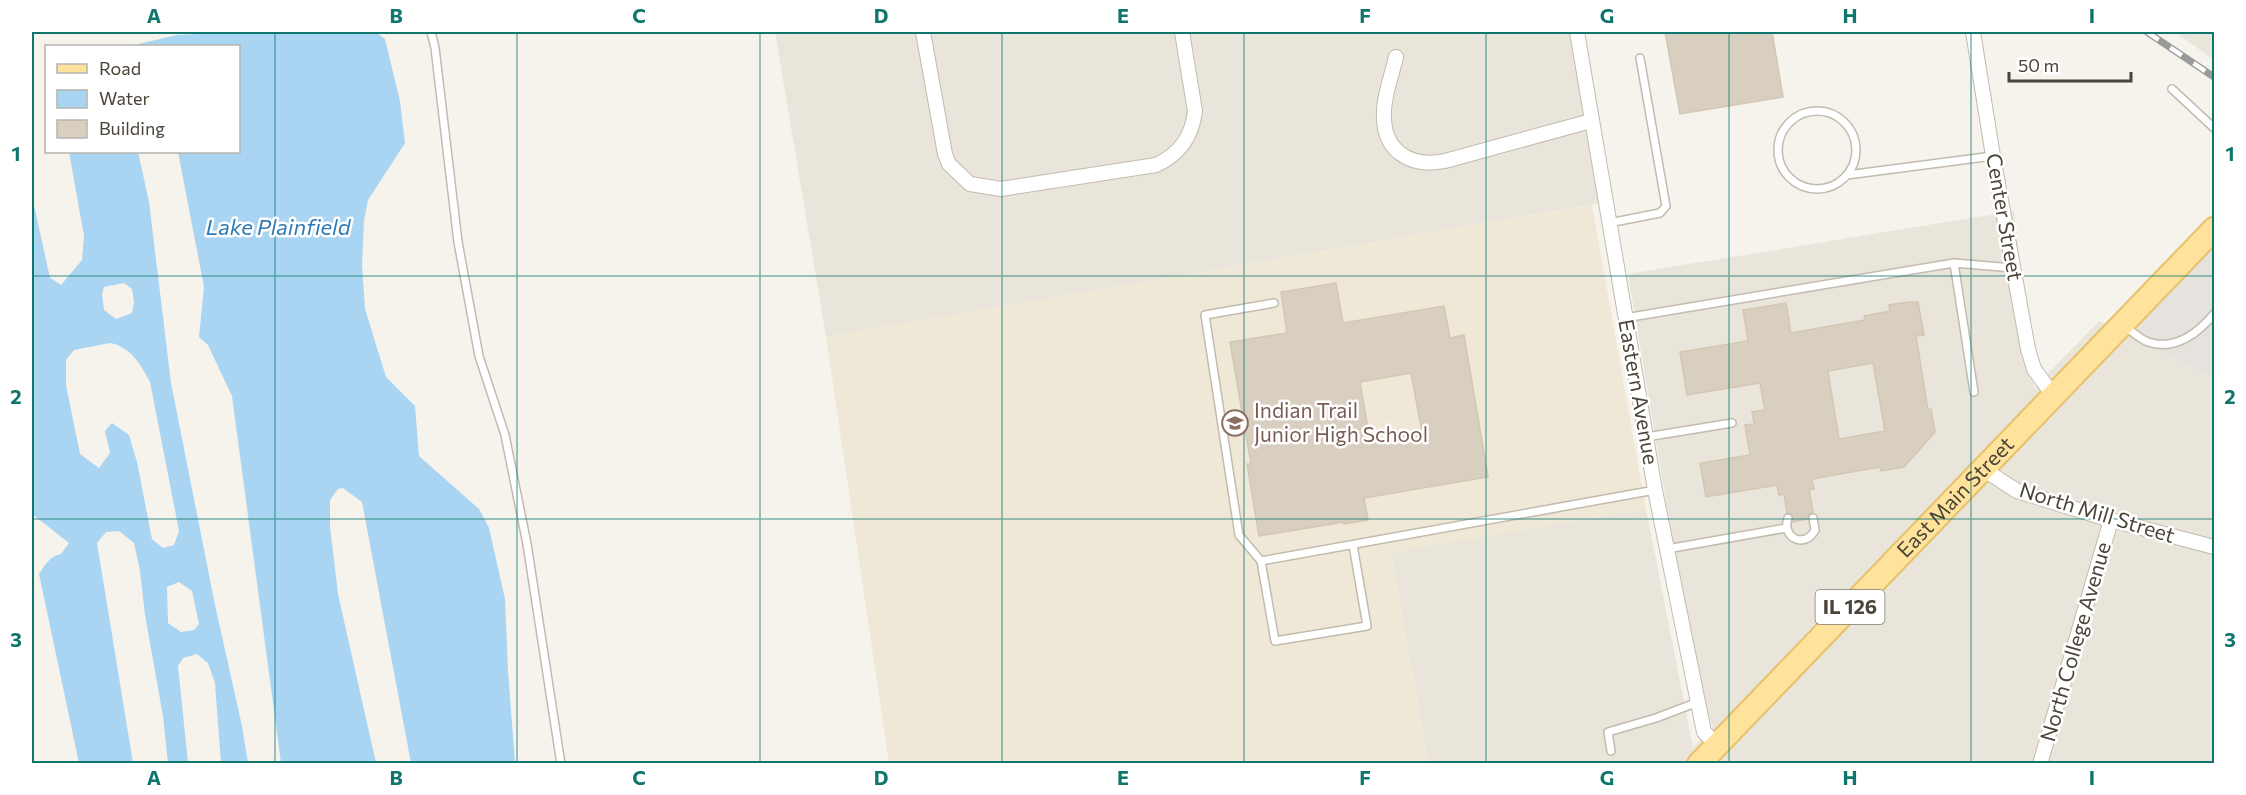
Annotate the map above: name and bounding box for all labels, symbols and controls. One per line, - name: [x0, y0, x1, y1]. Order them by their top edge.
- text: A: [147, 3, 161, 27]
- text: B: [389, 3, 403, 27]
- text: C: [632, 3, 646, 27]
- text: D: [874, 3, 888, 27]
- text: E: [1117, 3, 1129, 27]
- text: F: [1359, 3, 1371, 27]
- text: G: [1600, 3, 1614, 27]
- text: H: [1843, 3, 1858, 27]
- text: I: [2089, 3, 2095, 27]
- legend: [45, 45, 240, 153]
- scale bar: [2009, 45, 2130, 83]
- text: 50 m: [2018, 54, 2059, 76]
- text: Road: [99, 57, 141, 79]
- text: Water: [99, 87, 150, 109]
- text: Building: [99, 117, 165, 139]
- text: 1: [11, 141, 21, 165]
- text: 1: [2225, 141, 2235, 165]
- street label: Center Street: [1982, 151, 2029, 282]
- water label: Lake Plainfield: [206, 213, 352, 240]
- street label: Eastern Avenue: [1614, 317, 1665, 466]
- text: 2: [10, 384, 22, 408]
- text: 2: [2224, 384, 2236, 408]
- place label: Indian Trail Junior High School: [1254, 397, 1428, 446]
- school or university icon: Indian Trail Junior High School: [1220, 408, 1250, 438]
- street label: East Main Street: [1891, 431, 2018, 562]
- street label: North Mill Street: [2017, 476, 2178, 547]
- street label: North College Avenue: [2034, 539, 2115, 744]
- road number: IL 126: [1816, 590, 1884, 624]
- text: 3: [10, 627, 22, 651]
- text: 3: [2224, 627, 2236, 651]
- text: A: [147, 765, 161, 789]
- text: B: [389, 765, 403, 789]
- text: C: [632, 765, 646, 789]
- text: D: [874, 765, 888, 789]
- text: E: [1117, 765, 1129, 789]
- text: F: [1359, 765, 1371, 789]
- text: G: [1600, 765, 1614, 789]
- text: H: [1843, 765, 1858, 789]
- text: I: [2089, 765, 2095, 789]

